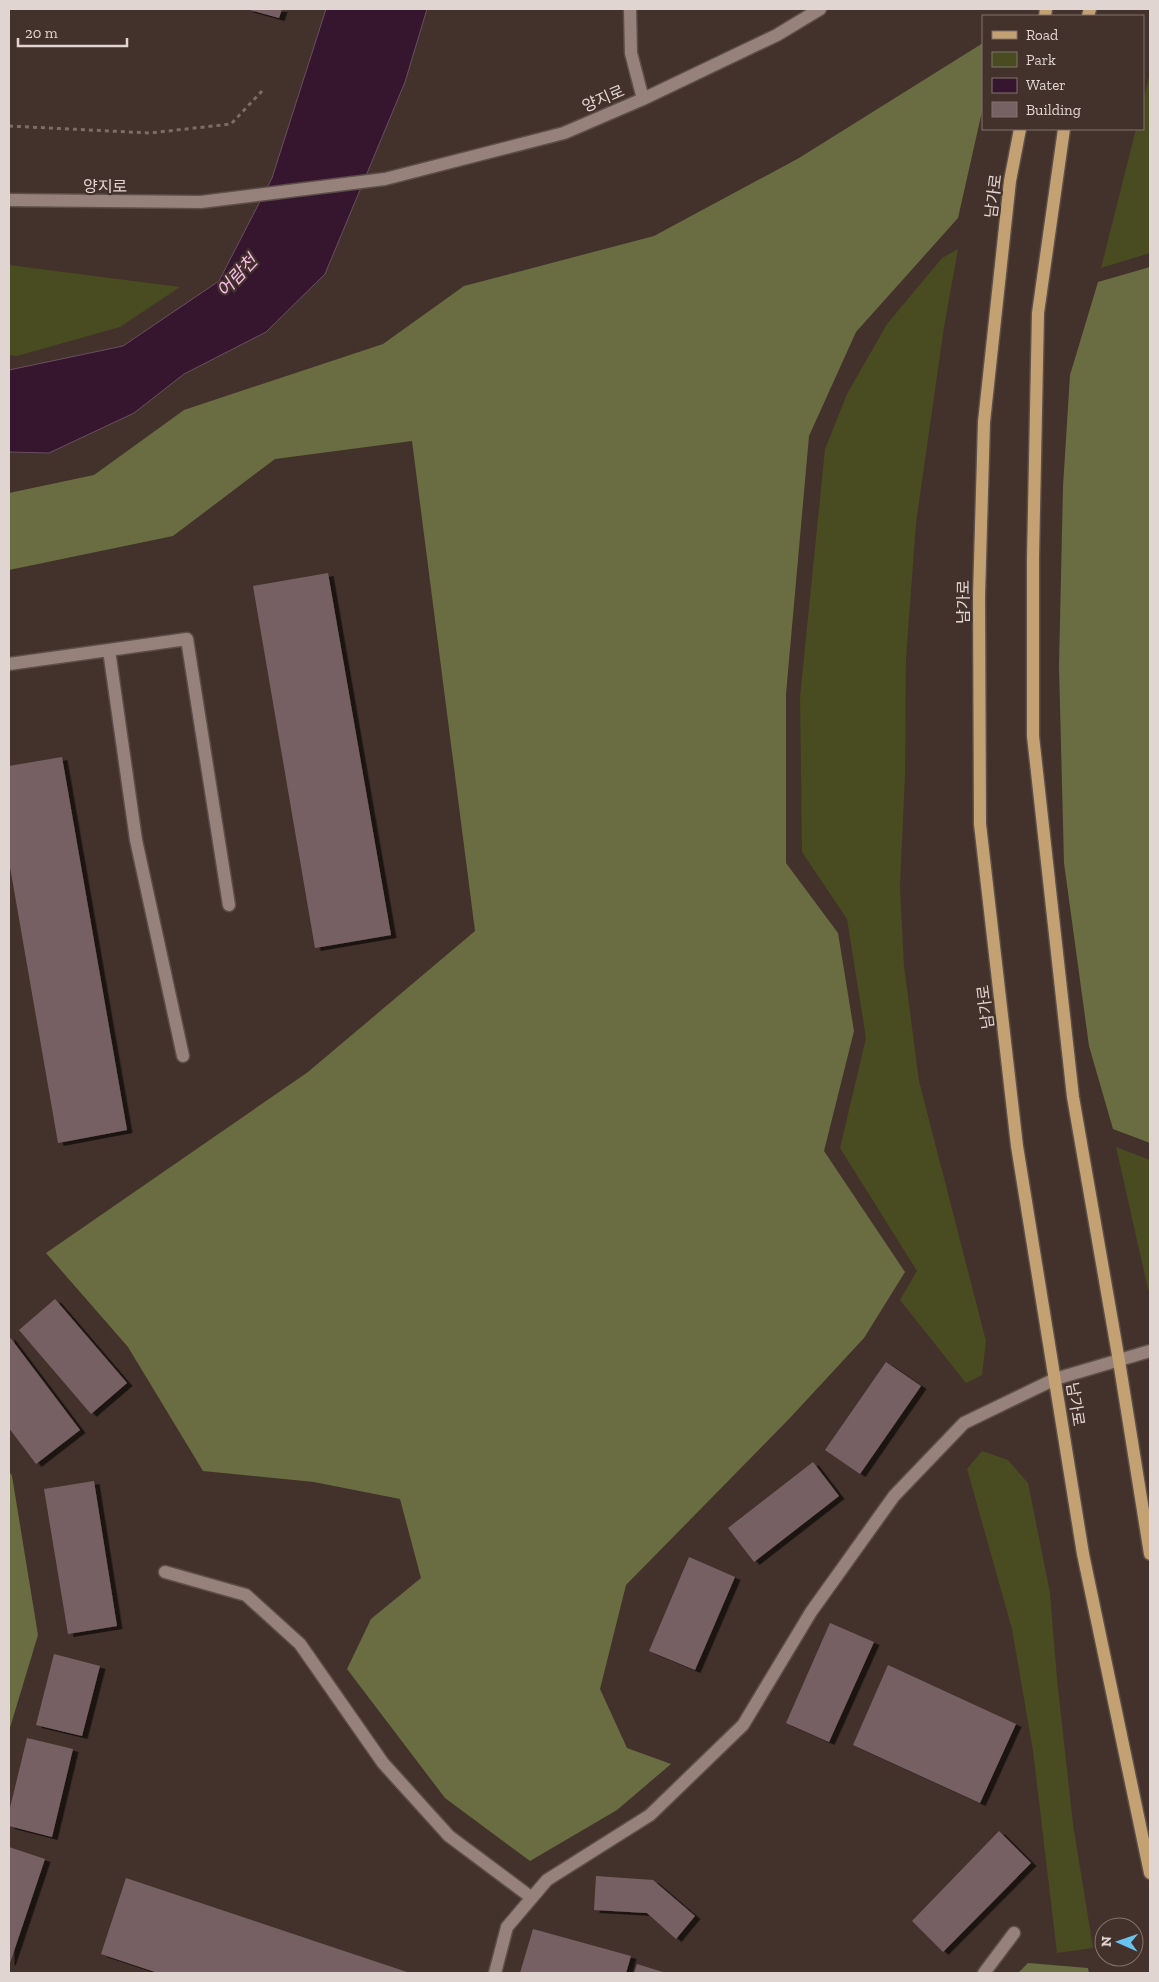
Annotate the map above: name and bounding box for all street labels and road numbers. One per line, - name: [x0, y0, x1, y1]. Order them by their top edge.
- street label: 양지로: [579, 81, 627, 116]
- street label: 남가로: [981, 173, 1006, 219]
- street label: 양지로: [83, 177, 127, 196]
- street label: 남가로: [954, 580, 973, 624]
- street label: 남가로: [973, 984, 998, 1030]
- street label: 남가로: [1063, 1381, 1088, 1428]

